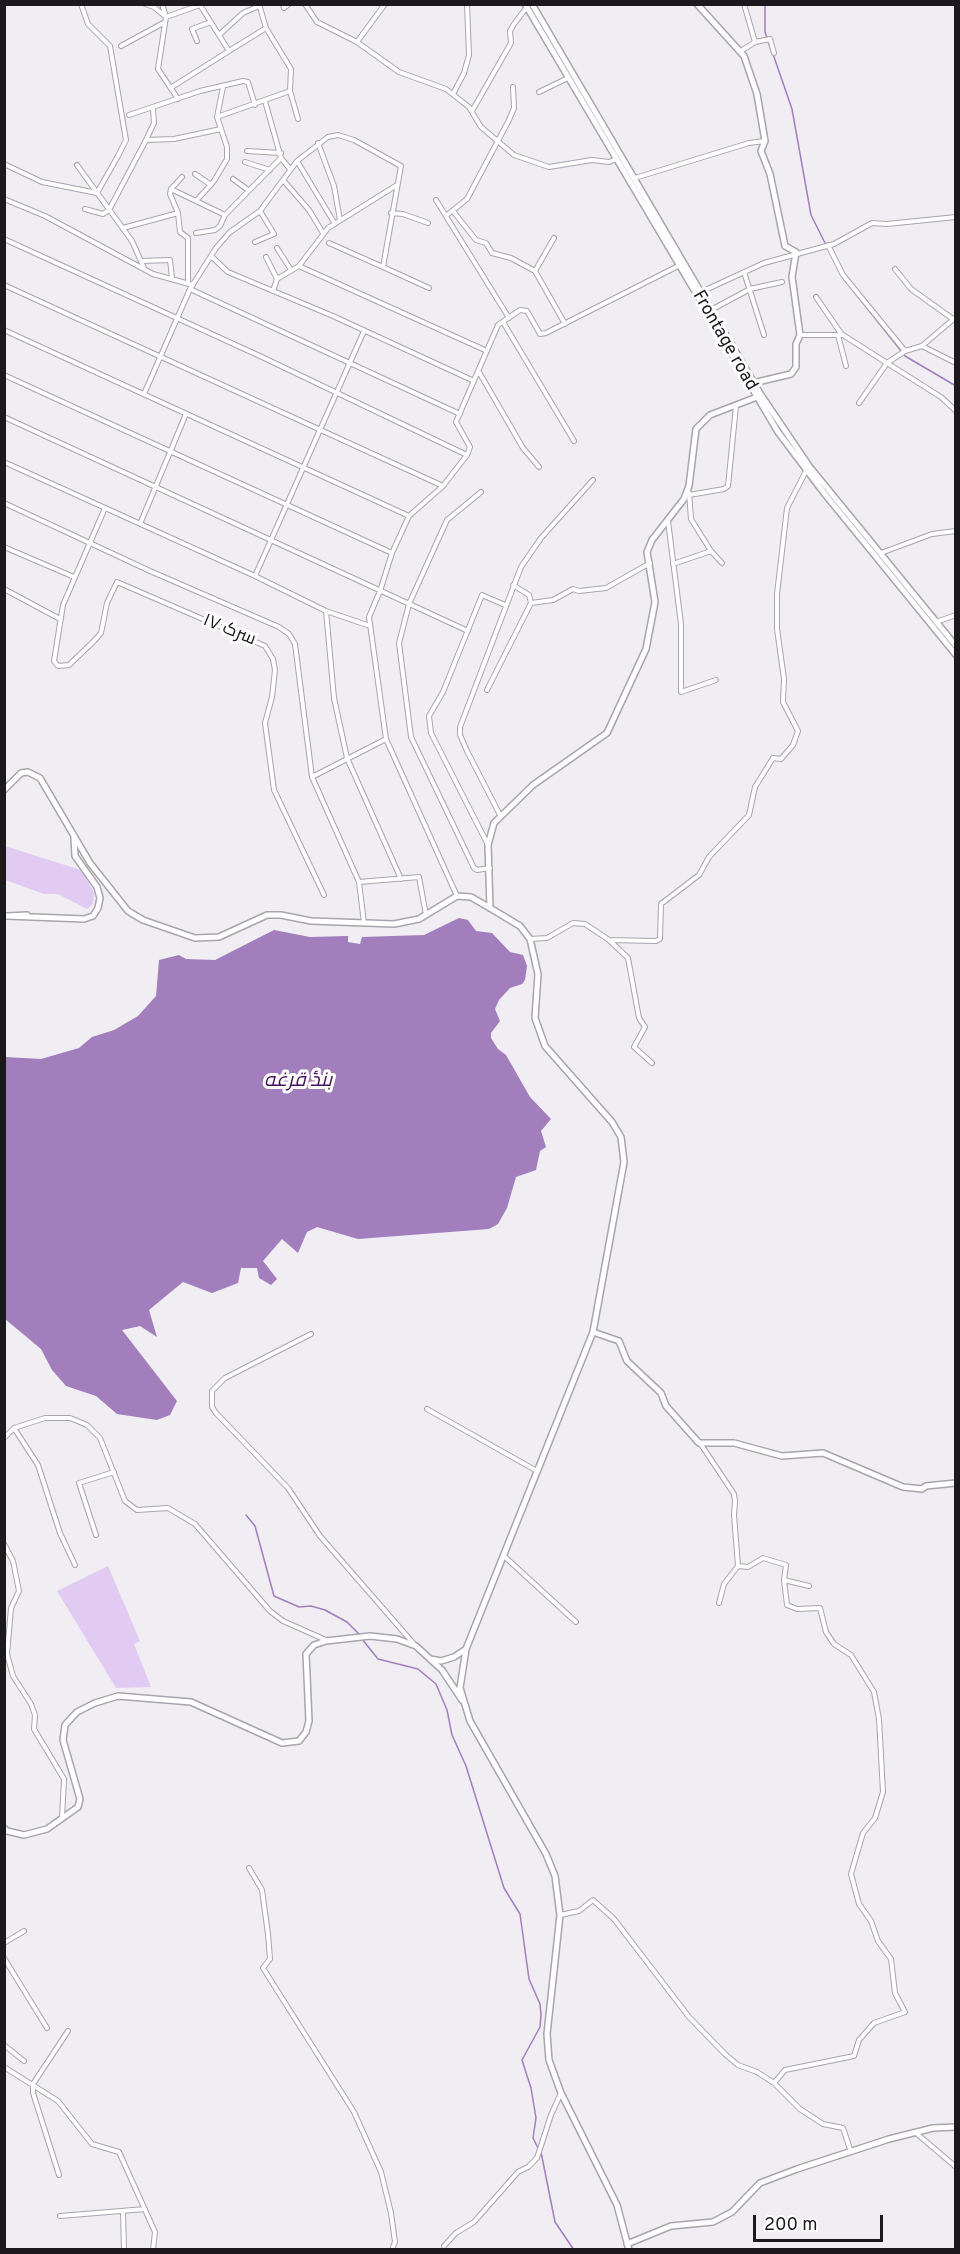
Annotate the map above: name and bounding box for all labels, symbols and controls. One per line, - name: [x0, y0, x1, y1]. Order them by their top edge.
- street label: Frontage road: [687, 287, 761, 395]
- street label: سرک ۱۷: [199, 611, 259, 651]
- water label: بندٔ قرغه: [264, 1070, 332, 1094]
- scale bar: [756, 2203, 886, 2241]
- text: 200 m: [764, 2214, 817, 2237]

